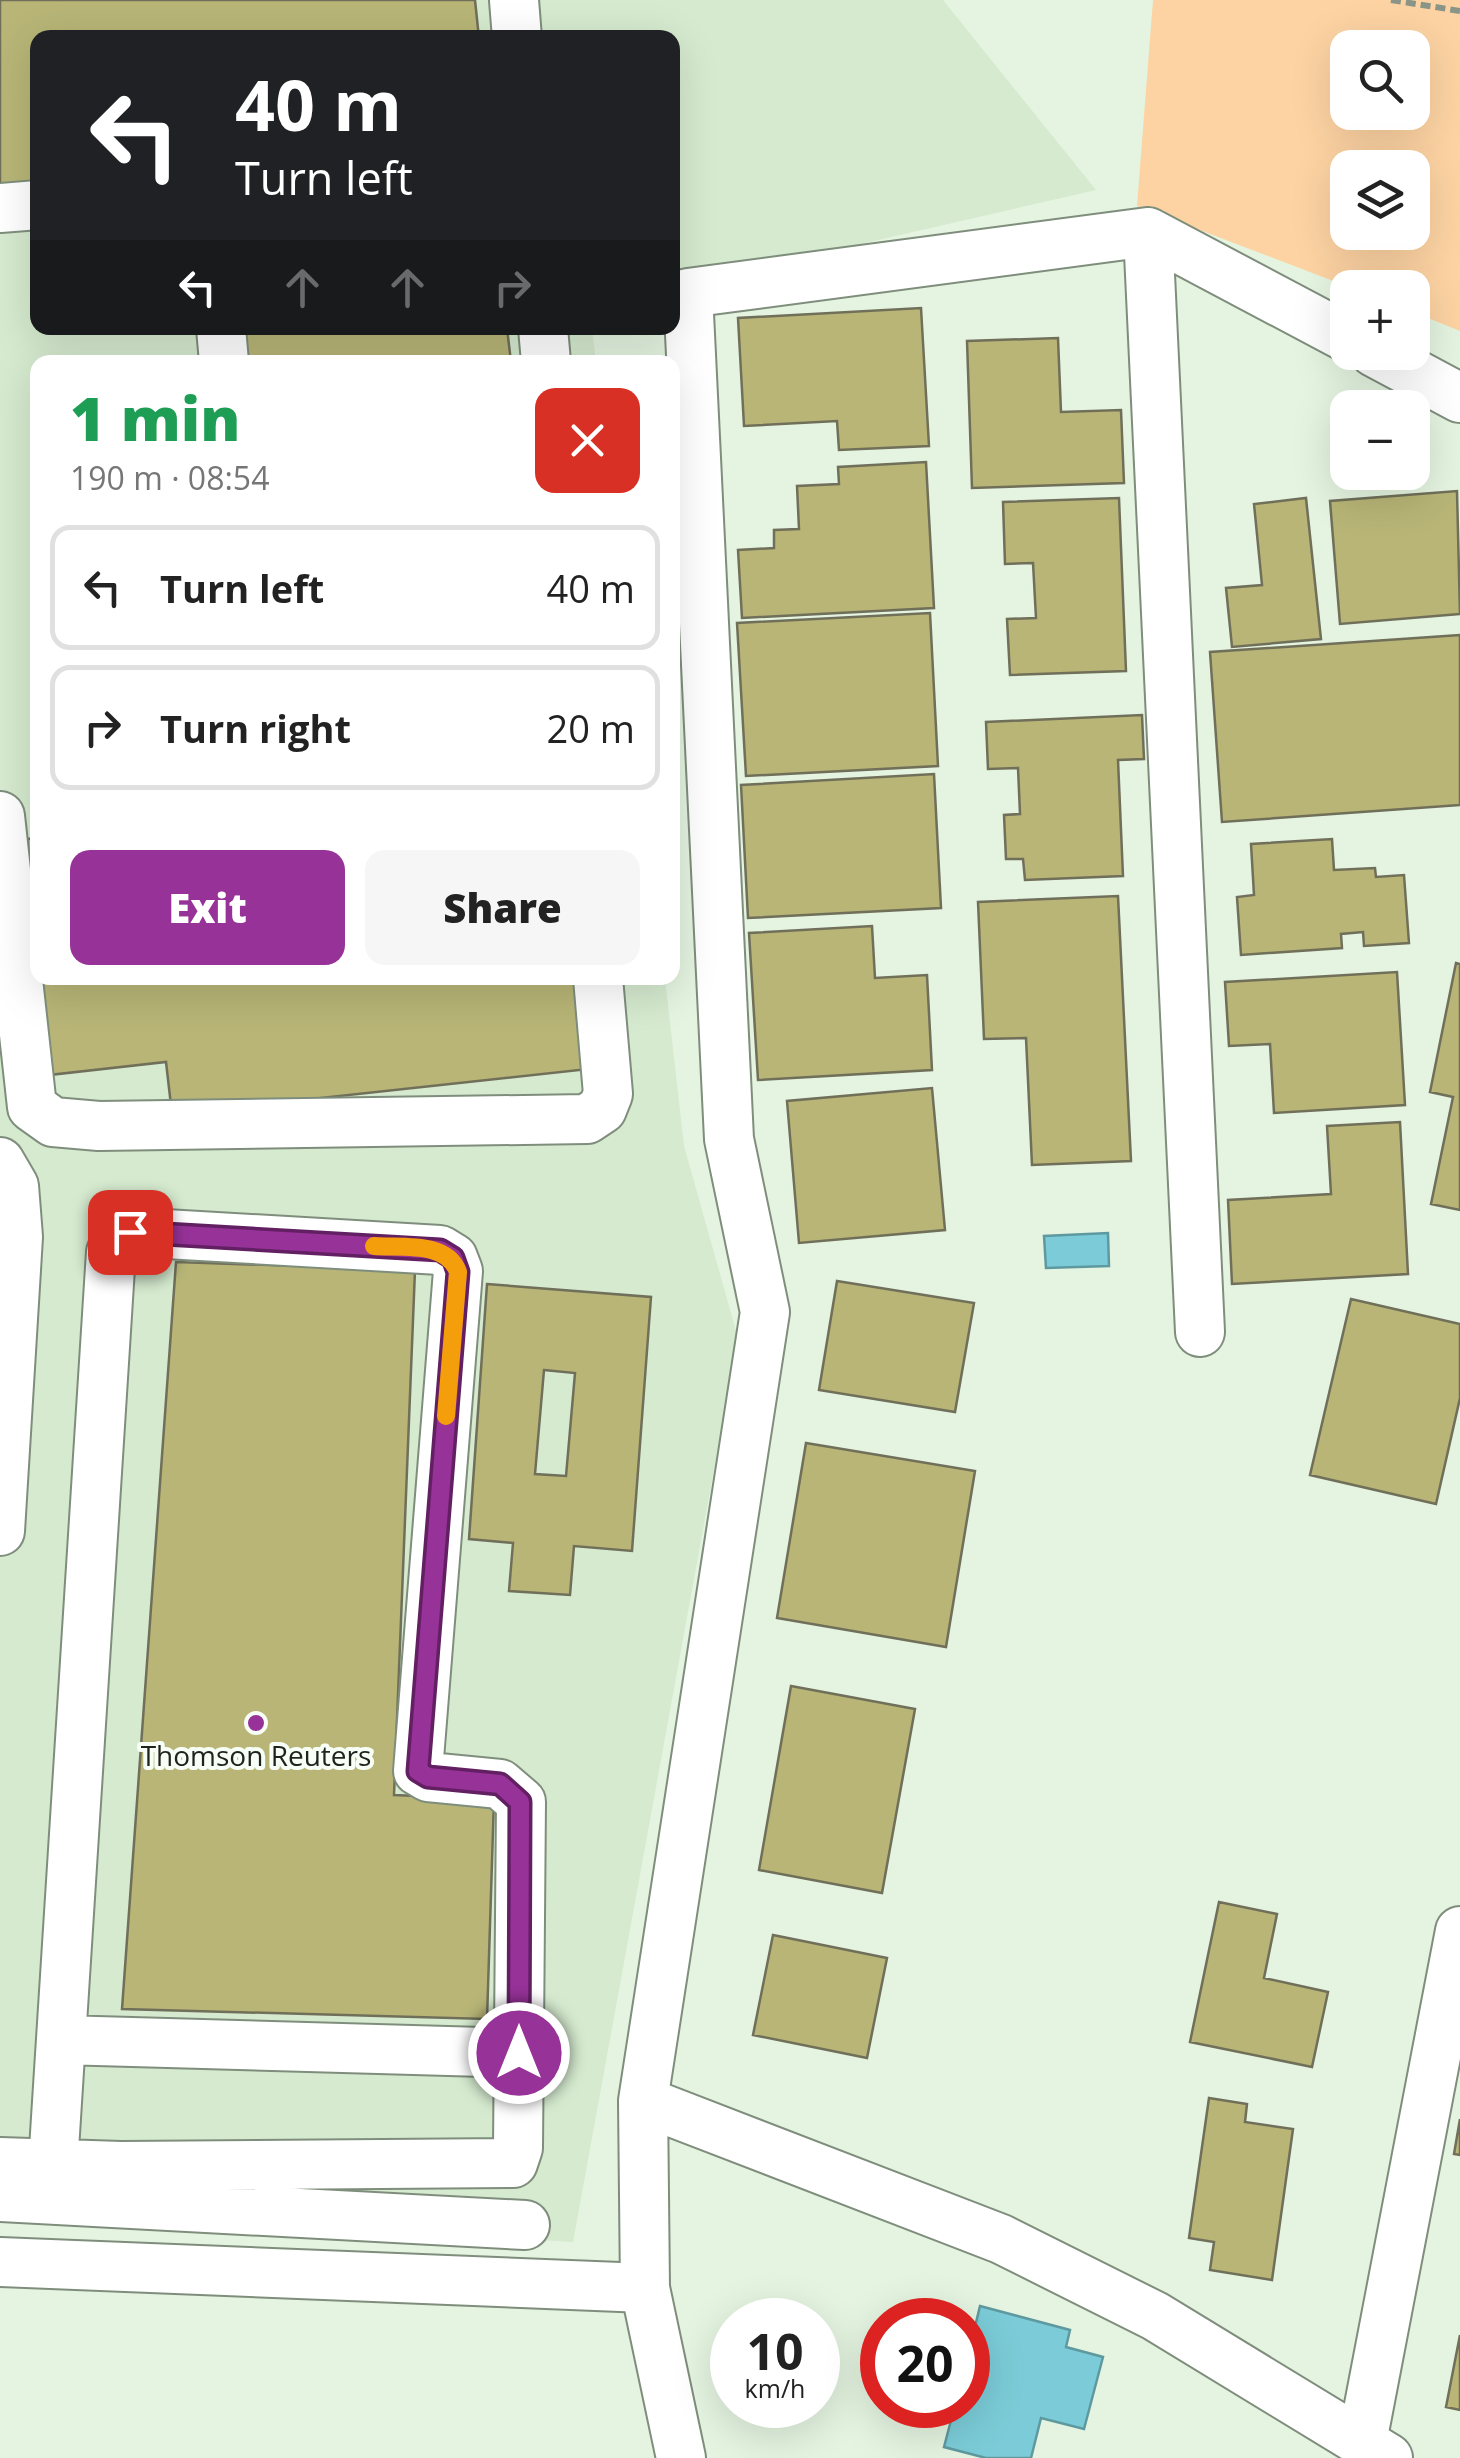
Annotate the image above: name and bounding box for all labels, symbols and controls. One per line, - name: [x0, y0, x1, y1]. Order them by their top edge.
- map controls: [1330, 30, 1430, 490]
- button: search: [1330, 30, 1430, 130]
- text: 40 m: [235, 56, 402, 152]
- icon: left: [70, 70, 200, 200]
- text: Turn left: [235, 147, 413, 208]
- button: layers: [1330, 150, 1430, 250]
- icon: left: [170, 260, 225, 315]
- icon: ahead: [275, 260, 330, 315]
- icon: ahead: [380, 260, 435, 315]
- icon: right: [485, 260, 540, 315]
- button: +: [1330, 270, 1430, 370]
- text: 1 min: [70, 377, 240, 459]
- button: close: [535, 388, 640, 493]
- button: −: [1330, 390, 1430, 490]
- text: 190 m · 08:54: [70, 456, 269, 499]
- icon: left: [75, 560, 130, 615]
- text: Turn left: [160, 562, 324, 614]
- text: 40 m: [546, 562, 635, 614]
- icon: right: [75, 700, 130, 755]
- text: Turn right: [160, 702, 351, 754]
- text: 20 m: [546, 702, 635, 754]
- button: Exit: [70, 850, 345, 965]
- button: Share: [365, 850, 640, 965]
- pin: [88, 1190, 173, 1275]
- icon: arrive: [103, 1205, 158, 1260]
- marker: Thomson Reuters: [245, 1712, 267, 1734]
- place label: Thomson Reuters: [141, 1736, 371, 1774]
- position arrow: [467, 2001, 571, 2105]
- speed limit sign: 20: [860, 2298, 990, 2428]
- text: 10: [746, 2317, 804, 2385]
- text: km/h: [745, 2371, 805, 2405]

